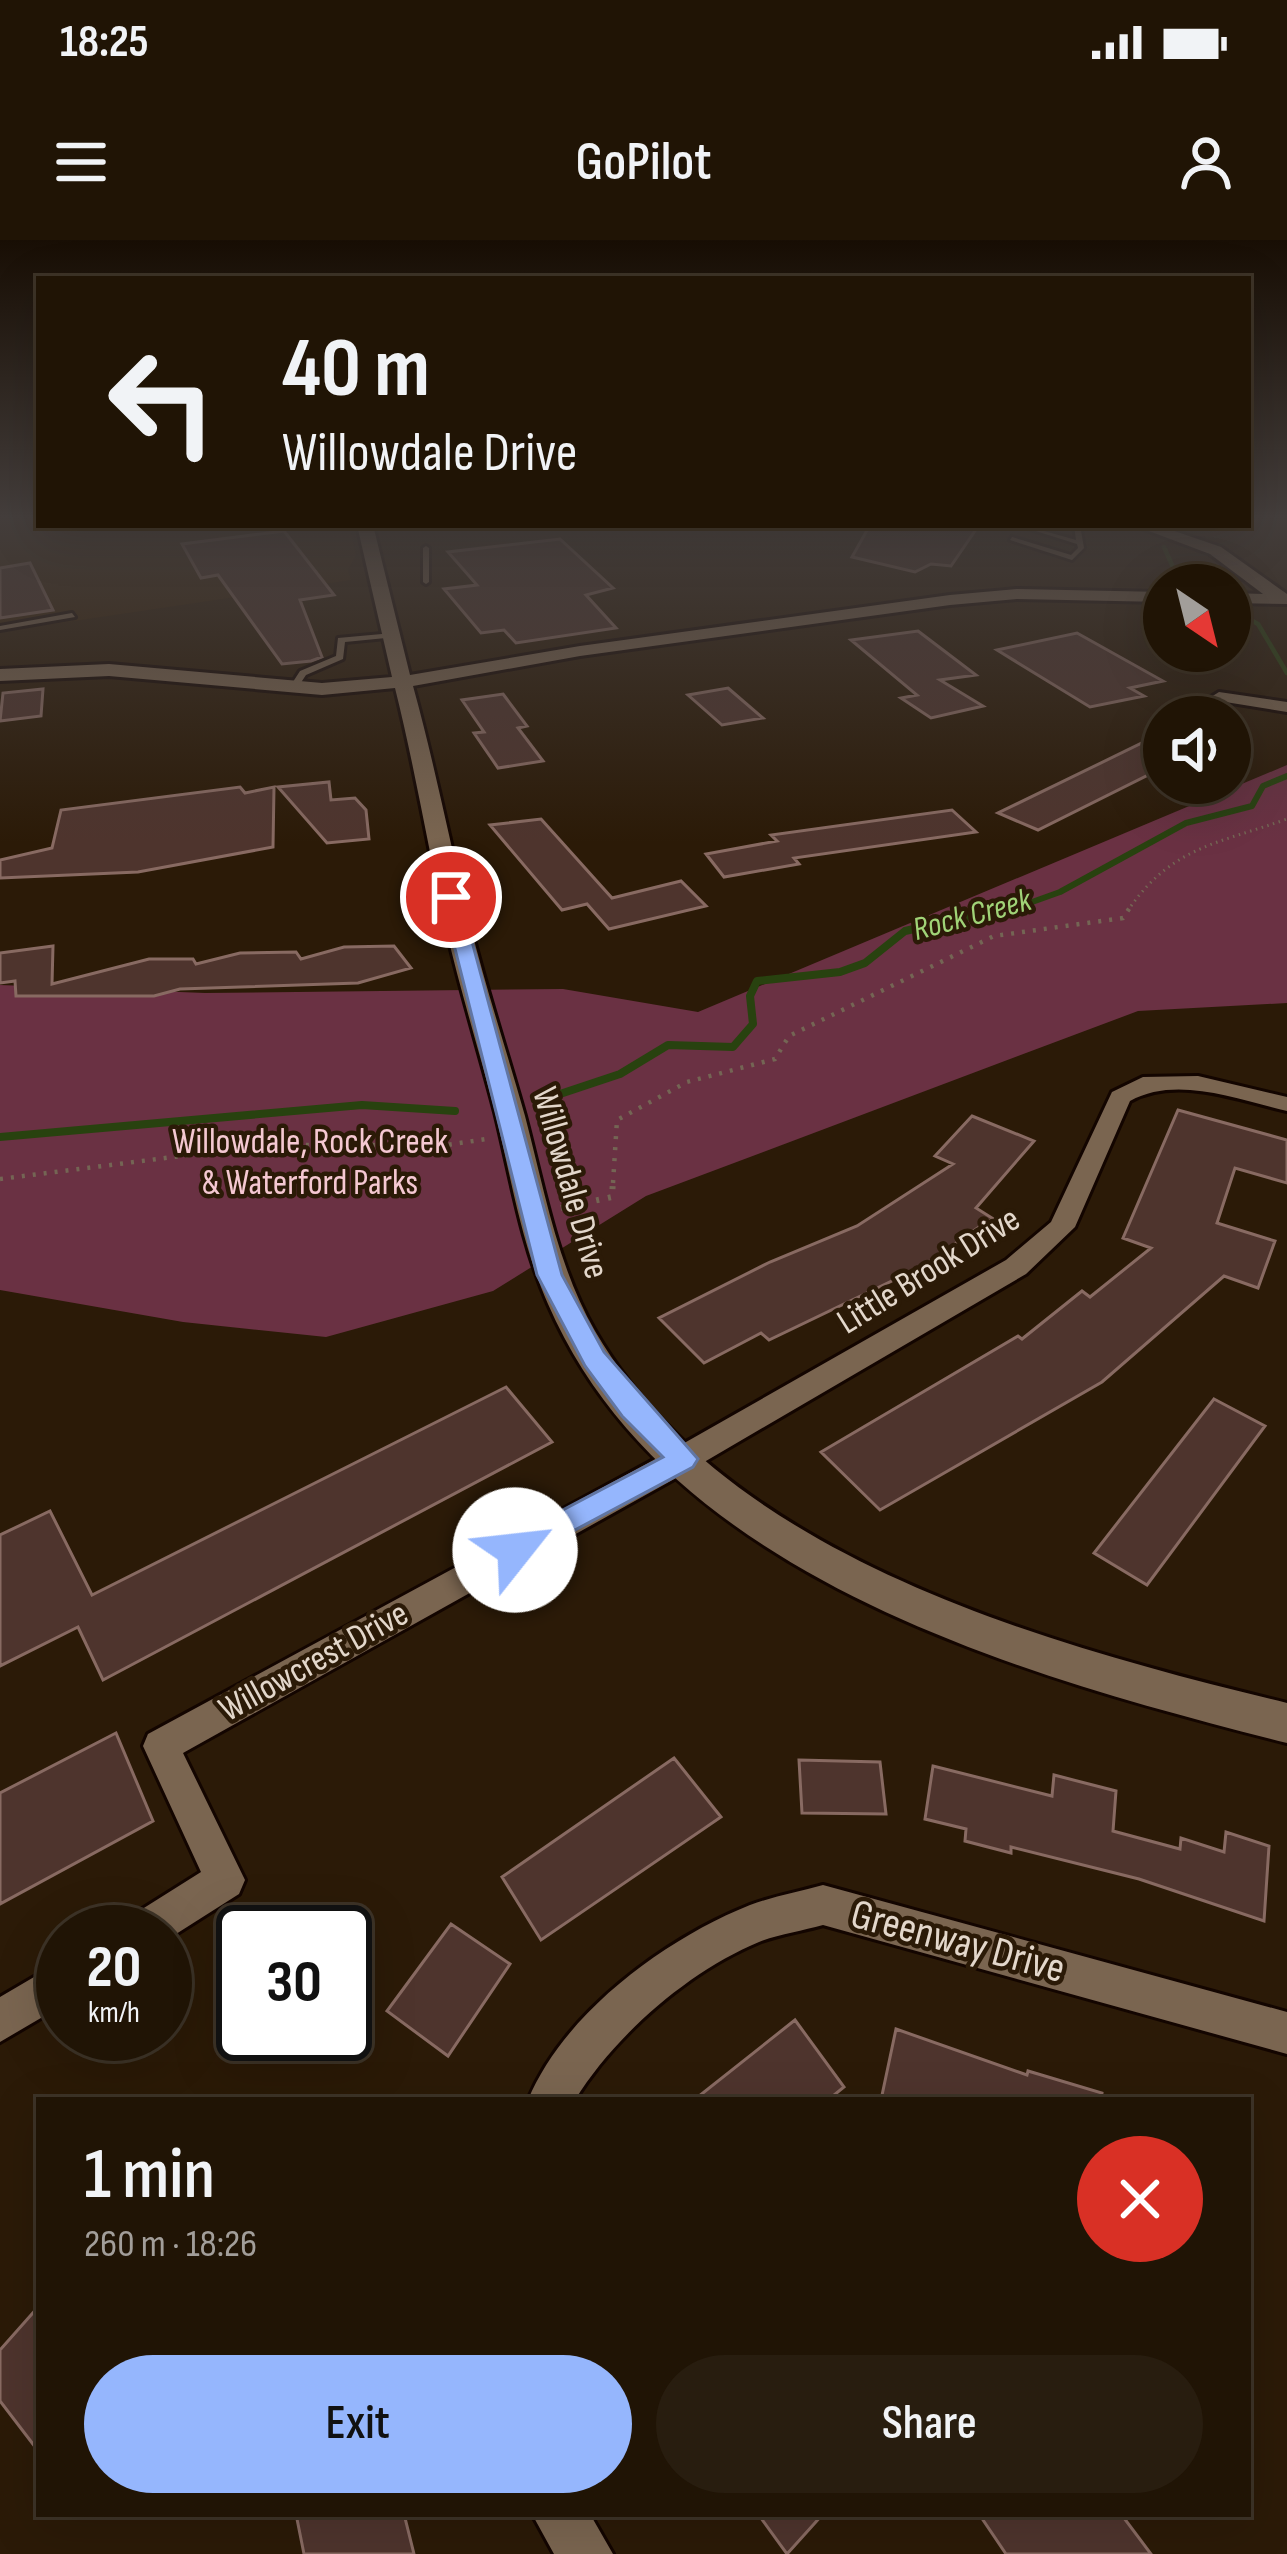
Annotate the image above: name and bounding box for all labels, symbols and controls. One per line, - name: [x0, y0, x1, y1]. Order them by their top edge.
- text: 18:25: [60, 15, 148, 70]
- icon: menu: [48, 129, 114, 195]
- icon: person: [1173, 129, 1239, 195]
- text: GoPilot: [575, 130, 712, 195]
- text: 40 m: [282, 319, 430, 420]
- icon: left: [84, 324, 240, 480]
- text: Willowdale Drive: [282, 421, 578, 486]
- north arrow: [1143, 564, 1251, 672]
- map controls: [1143, 564, 1251, 804]
- button: sound: [1143, 696, 1251, 804]
- pin: [400, 846, 502, 948]
- icon: arrive: [418, 864, 484, 930]
- water label: Rock Creek: [908, 880, 1037, 950]
- street label: Willowdale Drive: [522, 1082, 618, 1284]
- park label: Willowdale, Rock Creek & Waterford Parks: [172, 1121, 448, 1205]
- street label: Little Brook Drive: [830, 1198, 1028, 1344]
- position arrow: [452, 1487, 578, 1613]
- street label: Willowcrest Drive: [212, 1592, 416, 1732]
- street label: Greenway Drive: [845, 1889, 1071, 1995]
- speed limit sign: 30: [216, 1905, 372, 2061]
- text: 20: [87, 1932, 141, 2004]
- text: km/h: [88, 1995, 140, 2031]
- text: 1 min: [84, 2132, 215, 2219]
- button: close: [1077, 2136, 1203, 2262]
- text: 260 m · 18:26: [84, 2221, 257, 2268]
- button: Exit: [84, 2355, 632, 2493]
- button: Share: [656, 2355, 1203, 2493]

